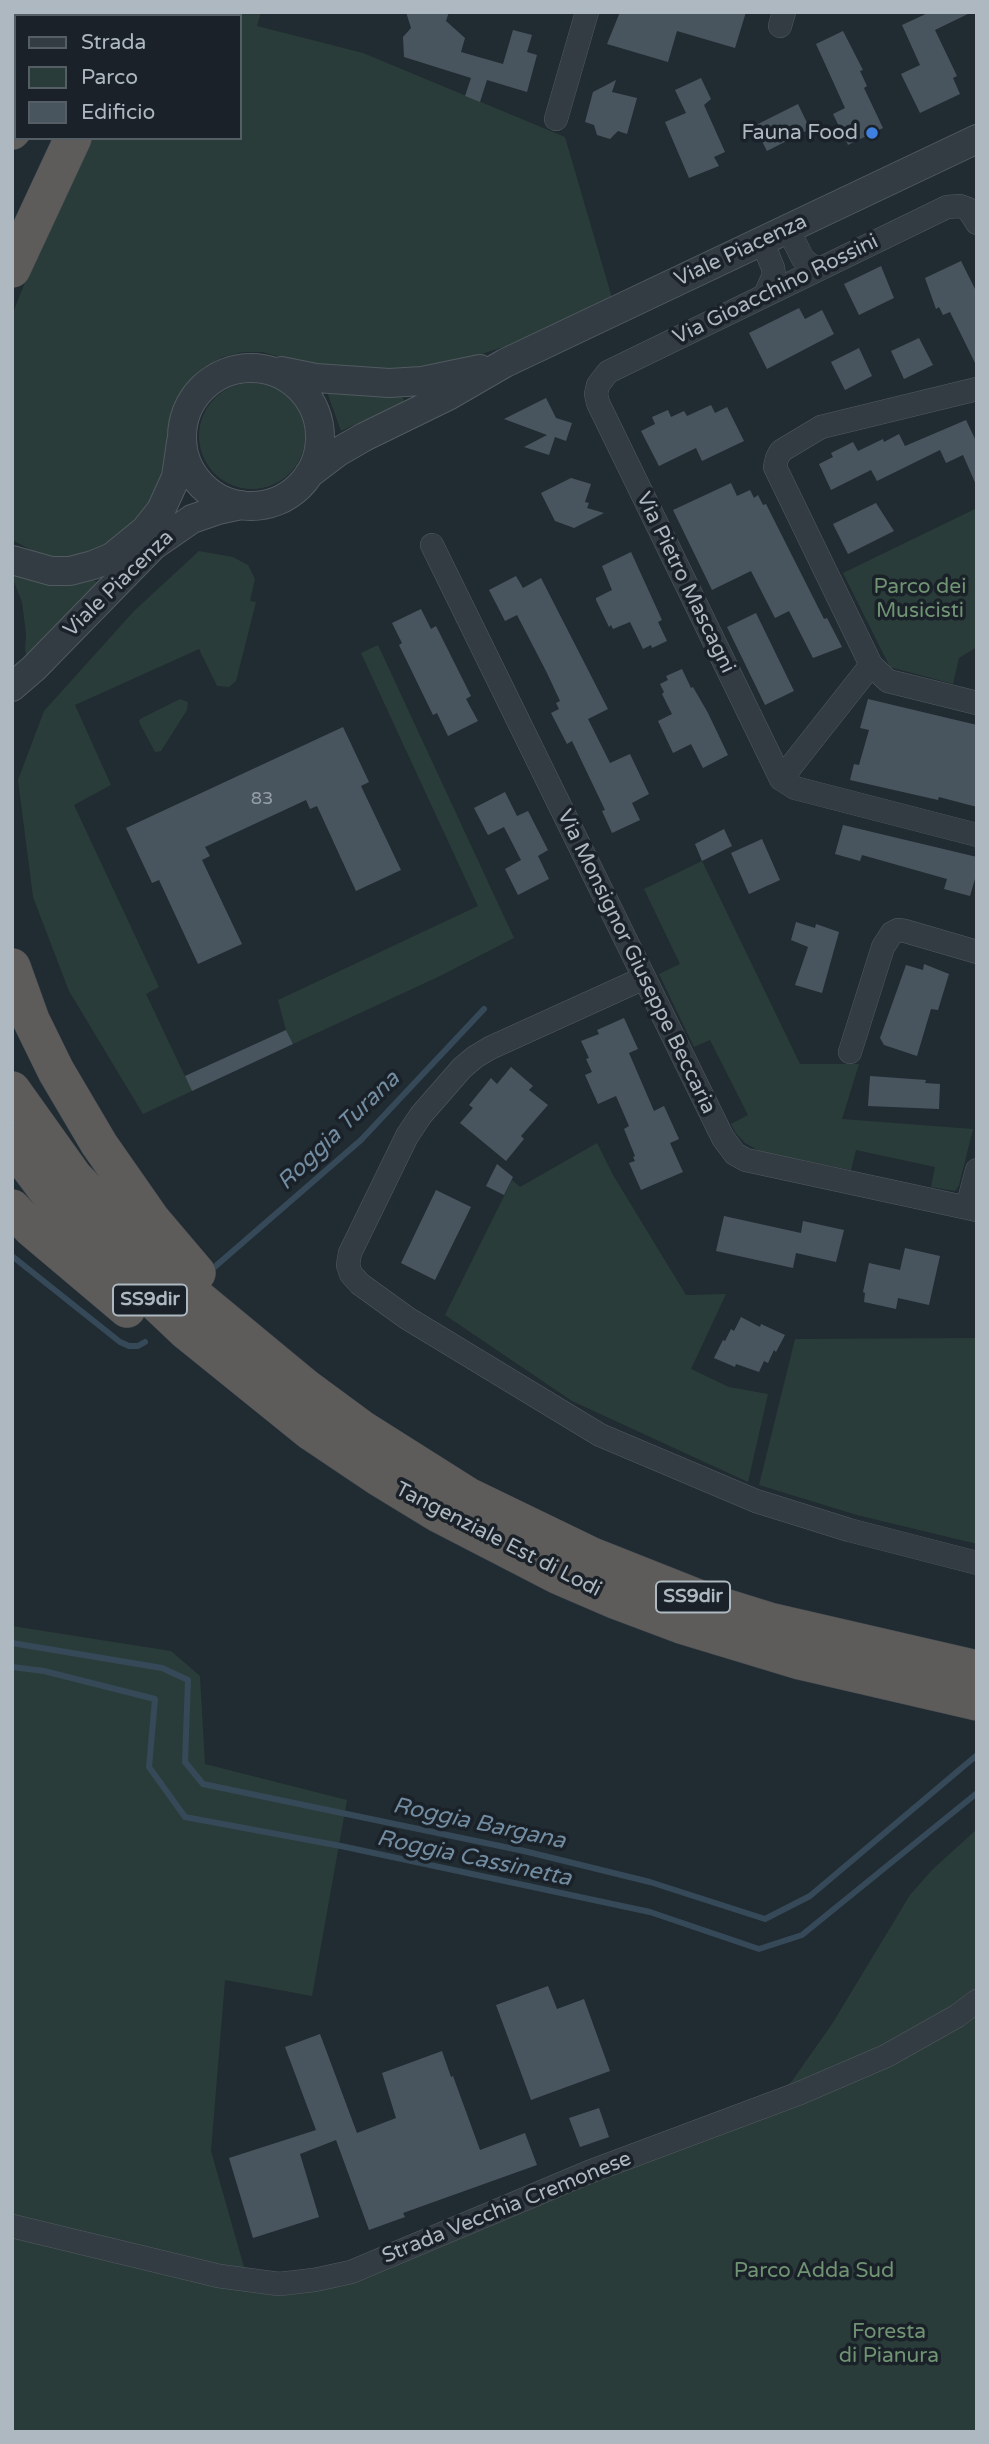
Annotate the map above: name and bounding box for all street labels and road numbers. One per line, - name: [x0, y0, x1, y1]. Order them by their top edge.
- street label: Viale Piacenza: [671, 209, 811, 293]
- street label: Via Gioacchino Rossini: [669, 229, 883, 351]
- street label: Via Pietro Mascagni: [630, 488, 740, 678]
- street label: Viale Piacenza: [59, 525, 179, 643]
- street label: Via Monsignor Giuseppe Beccaria: [551, 806, 721, 1118]
- road number: SS9dir: [113, 1284, 187, 1316]
- street label: Tangenziale Est di Lodi: [391, 1477, 605, 1603]
- road number: SS9dir: [656, 1582, 730, 1612]
- street label: Strada Vecchia Cremonese: [379, 2146, 635, 2270]

